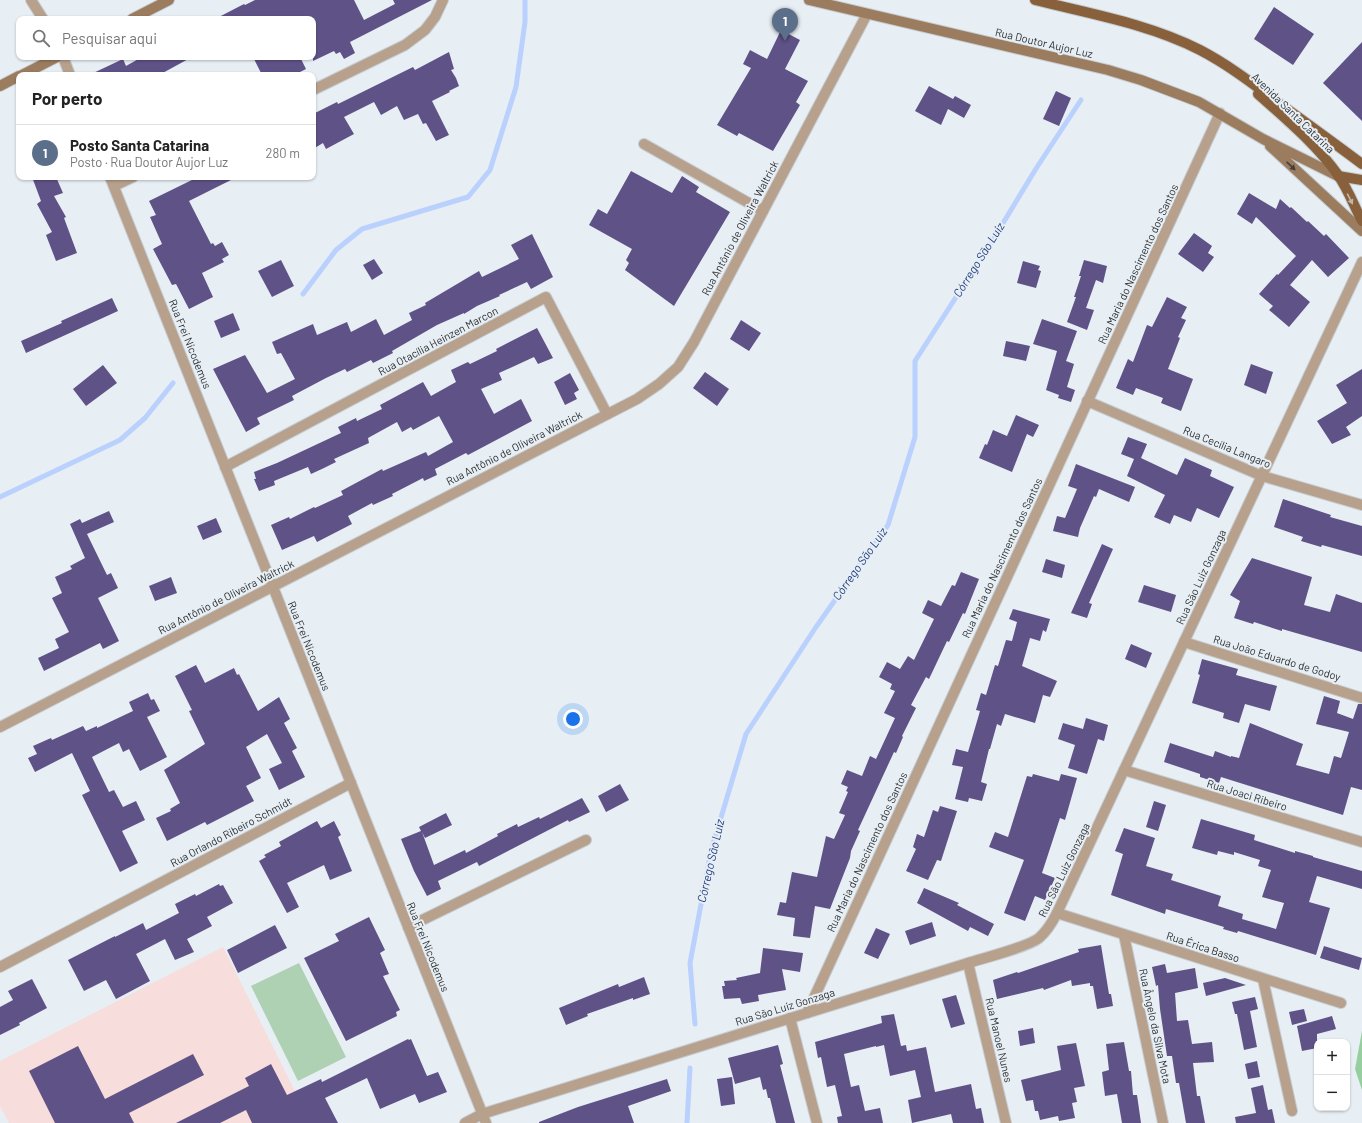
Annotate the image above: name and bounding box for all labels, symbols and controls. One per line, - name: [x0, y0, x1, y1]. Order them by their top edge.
- pin: 1: [772, 8, 798, 41]
- search box: [16, 16, 316, 60]
- street label: Rua Doutor Aujor Luz: [994, 25, 1094, 60]
- icon: search: [30, 27, 52, 49]
- text: Pesquisar aqui: [62, 29, 157, 47]
- street label: Avenida Santa Catarina: [1249, 70, 1337, 155]
- text: Por perto: [32, 88, 102, 108]
- text: Posto Santa Catarina: [70, 136, 209, 154]
- text: 1: [43, 145, 47, 161]
- text: 280 m: [266, 145, 300, 161]
- text: Posto · Rua Doutor Aujor Luz: [70, 154, 228, 170]
- street label: Rua Antônio de Oliveira Waltrick: [698, 158, 781, 297]
- one-way arrow: [1286, 161, 1296, 170]
- street label: Rua Maria do Nascimento dos Santos: [1095, 182, 1180, 346]
- one-way arrow: [1347, 193, 1353, 204]
- water label: Córrego São Luiz: [950, 219, 1007, 299]
- street label: Rua Frei Nicodemus: [167, 297, 214, 391]
- street label: Rua Otacília Heinzen Marcon: [376, 303, 500, 378]
- street label: Rua Antônio de Oliveira Waltrick: [444, 407, 584, 488]
- street label: Rua Cecília Langaro: [1181, 423, 1273, 470]
- street label: Rua Maria do Nascimento dos Santos: [959, 476, 1044, 640]
- water label: Córrego São Luiz: [829, 524, 890, 602]
- street label: Rua São Luiz Gonzaga: [1173, 527, 1228, 626]
- street label: Rua Antônio de Oliveira Waltrick: [156, 556, 296, 637]
- street label: Rua Frei Nicodemus: [286, 599, 333, 693]
- street label: Rua João Eduardo de Godoy: [1212, 632, 1342, 683]
- your location: [563, 709, 583, 729]
- street label: Rua Maria do Nascimento dos Santos: [824, 770, 909, 934]
- street label: Rua Joaci Ribeiro: [1205, 776, 1289, 813]
- street label: Rua Orlando Ribeiro Schmidt: [168, 794, 294, 869]
- water label: Córrego São Luiz: [694, 817, 727, 904]
- street label: Rua São Luiz Gonzaga: [1035, 821, 1092, 919]
- street label: Rua Frei Nicodemus: [405, 900, 452, 994]
- street label: Rua Érica Basso: [1165, 929, 1241, 964]
- street label: Rua Ângelo da Silva Mota: [1137, 967, 1174, 1085]
- street label: Rua São Luiz Gonzaga: [734, 985, 836, 1028]
- street label: Rua Manoel Nunes: [983, 996, 1016, 1084]
- map controls: [1314, 1039, 1350, 1111]
- button: +: [1314, 1039, 1350, 1075]
- button: −: [1314, 1075, 1350, 1111]

